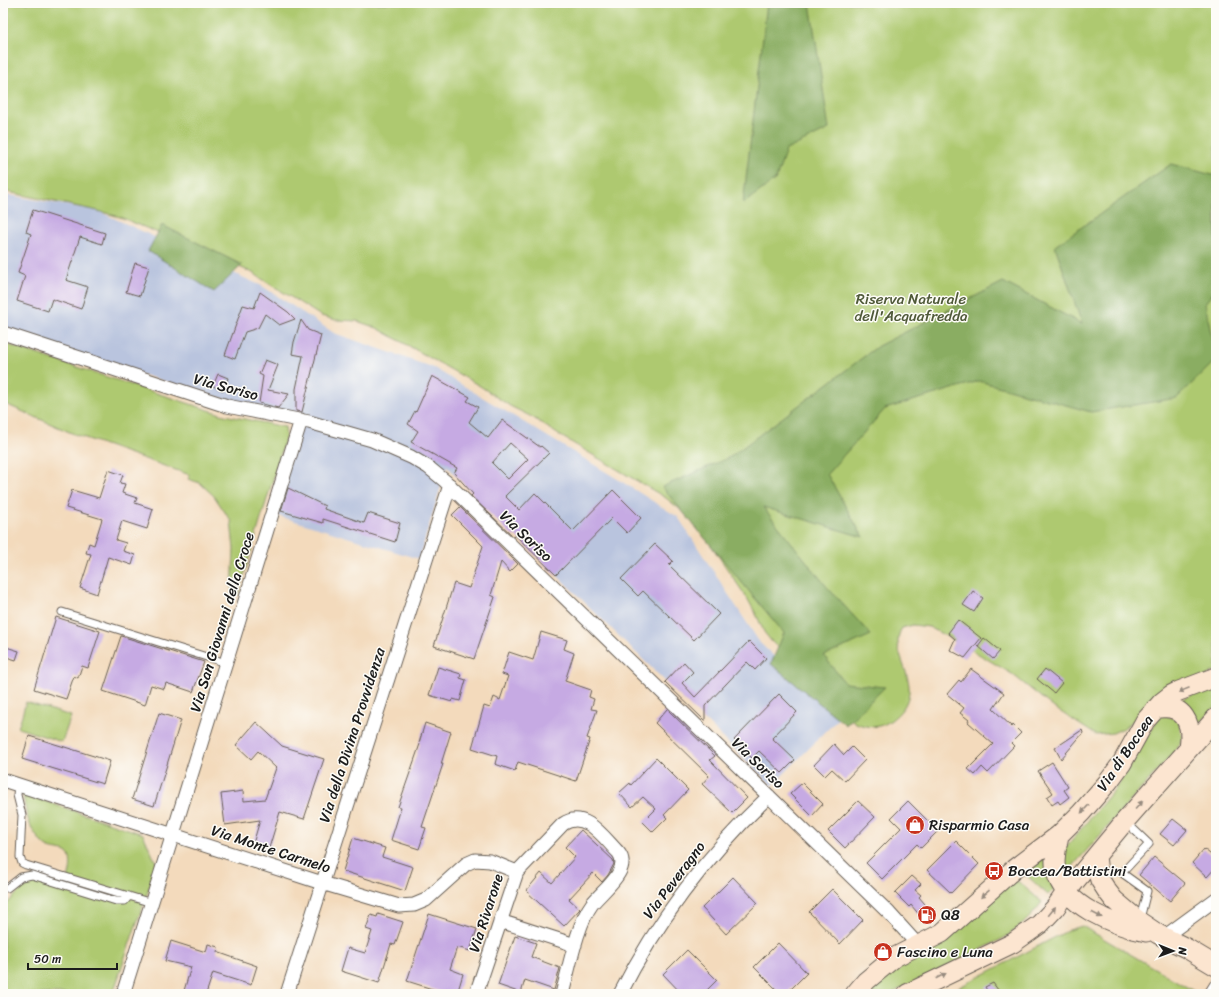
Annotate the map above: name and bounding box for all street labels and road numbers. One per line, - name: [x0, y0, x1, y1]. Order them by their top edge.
- street label: Via Soriso: [191, 366, 262, 408]
- street label: Via Soriso: [493, 504, 559, 569]
- street label: Via San Giovanni della Croce: [182, 528, 262, 715]
- street label: Via della Divina Provvidenza: [311, 644, 393, 826]
- street label: Via di Boccea: [1090, 709, 1161, 797]
- street label: Via Soriso: [725, 731, 791, 796]
- street label: Via Monte Carmelo: [208, 817, 334, 881]
- street label: Via Peveragno: [636, 835, 712, 925]
- street label: Via Rivarone: [461, 870, 511, 956]

